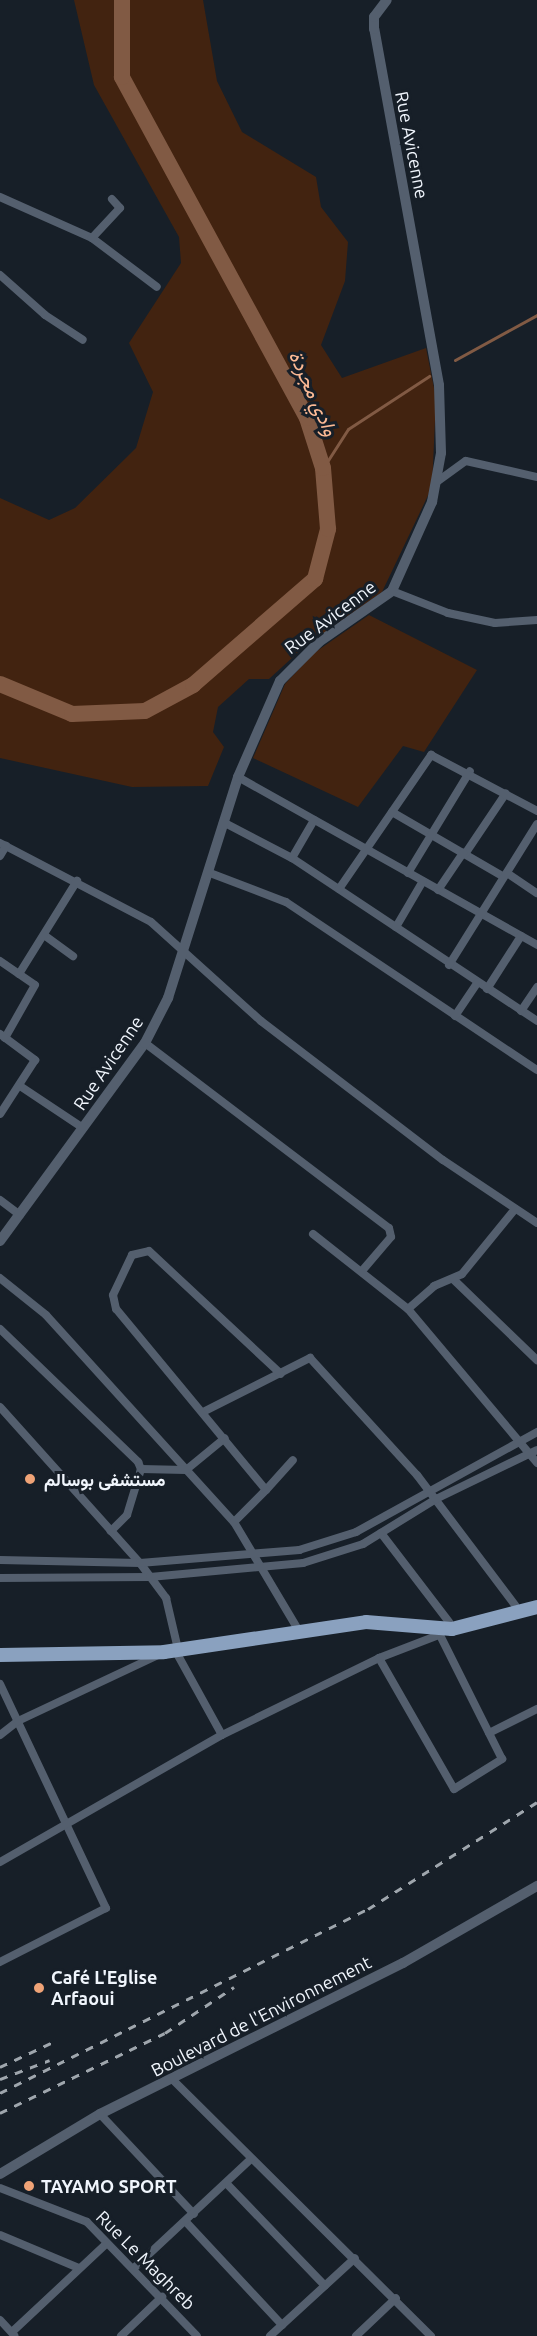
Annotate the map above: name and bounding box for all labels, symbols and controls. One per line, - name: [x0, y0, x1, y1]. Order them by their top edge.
- street label: Rue Avicenne: [391, 89, 433, 201]
- water label: وادي مجردة: [284, 346, 344, 440]
- street label: Rue Avicenne: [280, 576, 380, 658]
- street label: Rue Avicenne: [69, 1012, 147, 1114]
- place label: مستشفى بوسالم: [44, 1468, 166, 1490]
- marker: مستشفى بوسالم: [21, 1470, 39, 1488]
- street label: Boulevard de l'Environnement: [147, 1951, 375, 2081]
- place label: Café L'Eglise Arfaoui: [51, 1967, 157, 2010]
- marker: Café L'Eglise Arfaoui: [32, 1981, 46, 1995]
- place label: TAYAMO SPORT: [41, 2175, 177, 2197]
- marker: TAYAMO SPORT: [22, 2179, 36, 2193]
- street label: Rue Le Maghreb: [92, 2206, 200, 2314]

